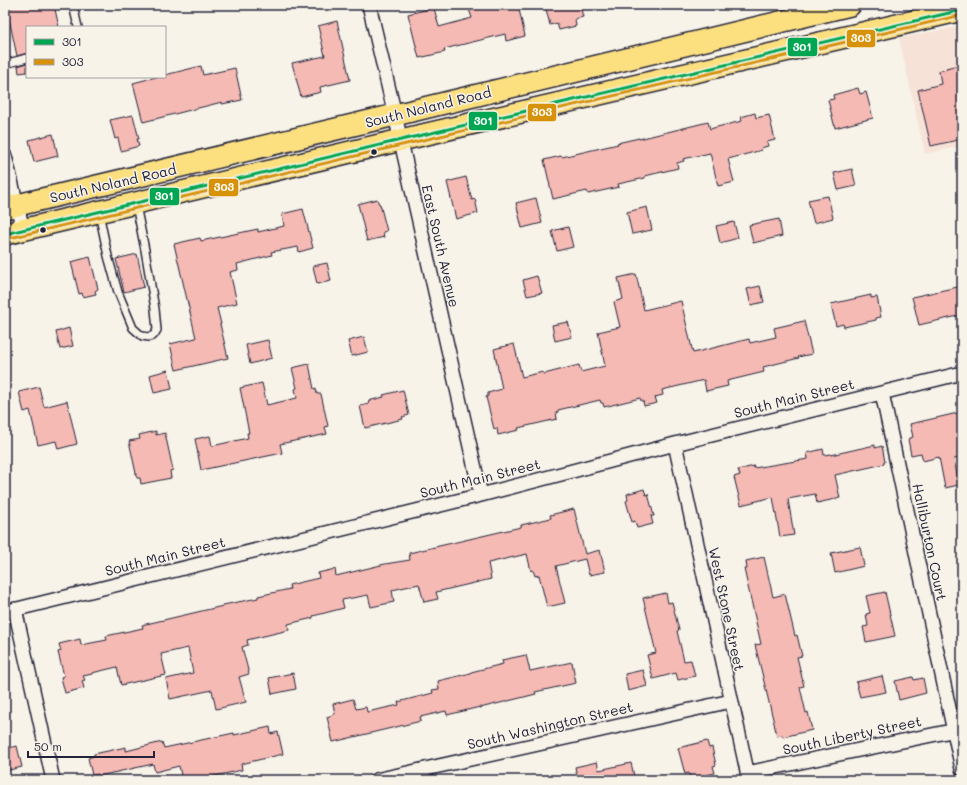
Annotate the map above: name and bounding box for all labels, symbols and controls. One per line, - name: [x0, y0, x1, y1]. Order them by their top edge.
- legend: [26, 26, 166, 78]
- line badge: 303: [846, 29, 876, 48]
- text: 303: [851, 30, 872, 45]
- text: 301: [62, 33, 82, 49]
- line badge: 301: [787, 37, 818, 57]
- text: 301: [793, 39, 811, 54]
- text: 303: [62, 53, 83, 69]
- street label: South Noland Road: [363, 82, 493, 132]
- line badge: 303: [527, 103, 557, 122]
- text: 303: [532, 104, 553, 119]
- line badge: 301: [468, 111, 498, 131]
- text: 301: [474, 113, 492, 128]
- unlabelled marker: [369, 147, 379, 157]
- street label: South Noland Road: [48, 159, 178, 207]
- line badge: 303: [208, 178, 239, 197]
- text: 303: [214, 179, 235, 194]
- street label: East South Avenue: [418, 183, 464, 309]
- line badge: 301: [149, 187, 180, 206]
- text: 301: [155, 188, 173, 203]
- unlabelled marker: [38, 225, 48, 235]
- street label: South Main Street: [732, 374, 856, 422]
- street label: South Main Street: [418, 454, 542, 502]
- street label: Halliburton Court: [908, 482, 952, 602]
- street label: South Main Street: [103, 532, 227, 580]
- street label: West Stone Street: [705, 545, 749, 673]
- street label: South Washington Street: [465, 697, 635, 753]
- street label: South Liberty Street: [781, 711, 923, 759]
- scale bar: [28, 733, 154, 759]
- text: 50 m: [34, 738, 62, 754]

